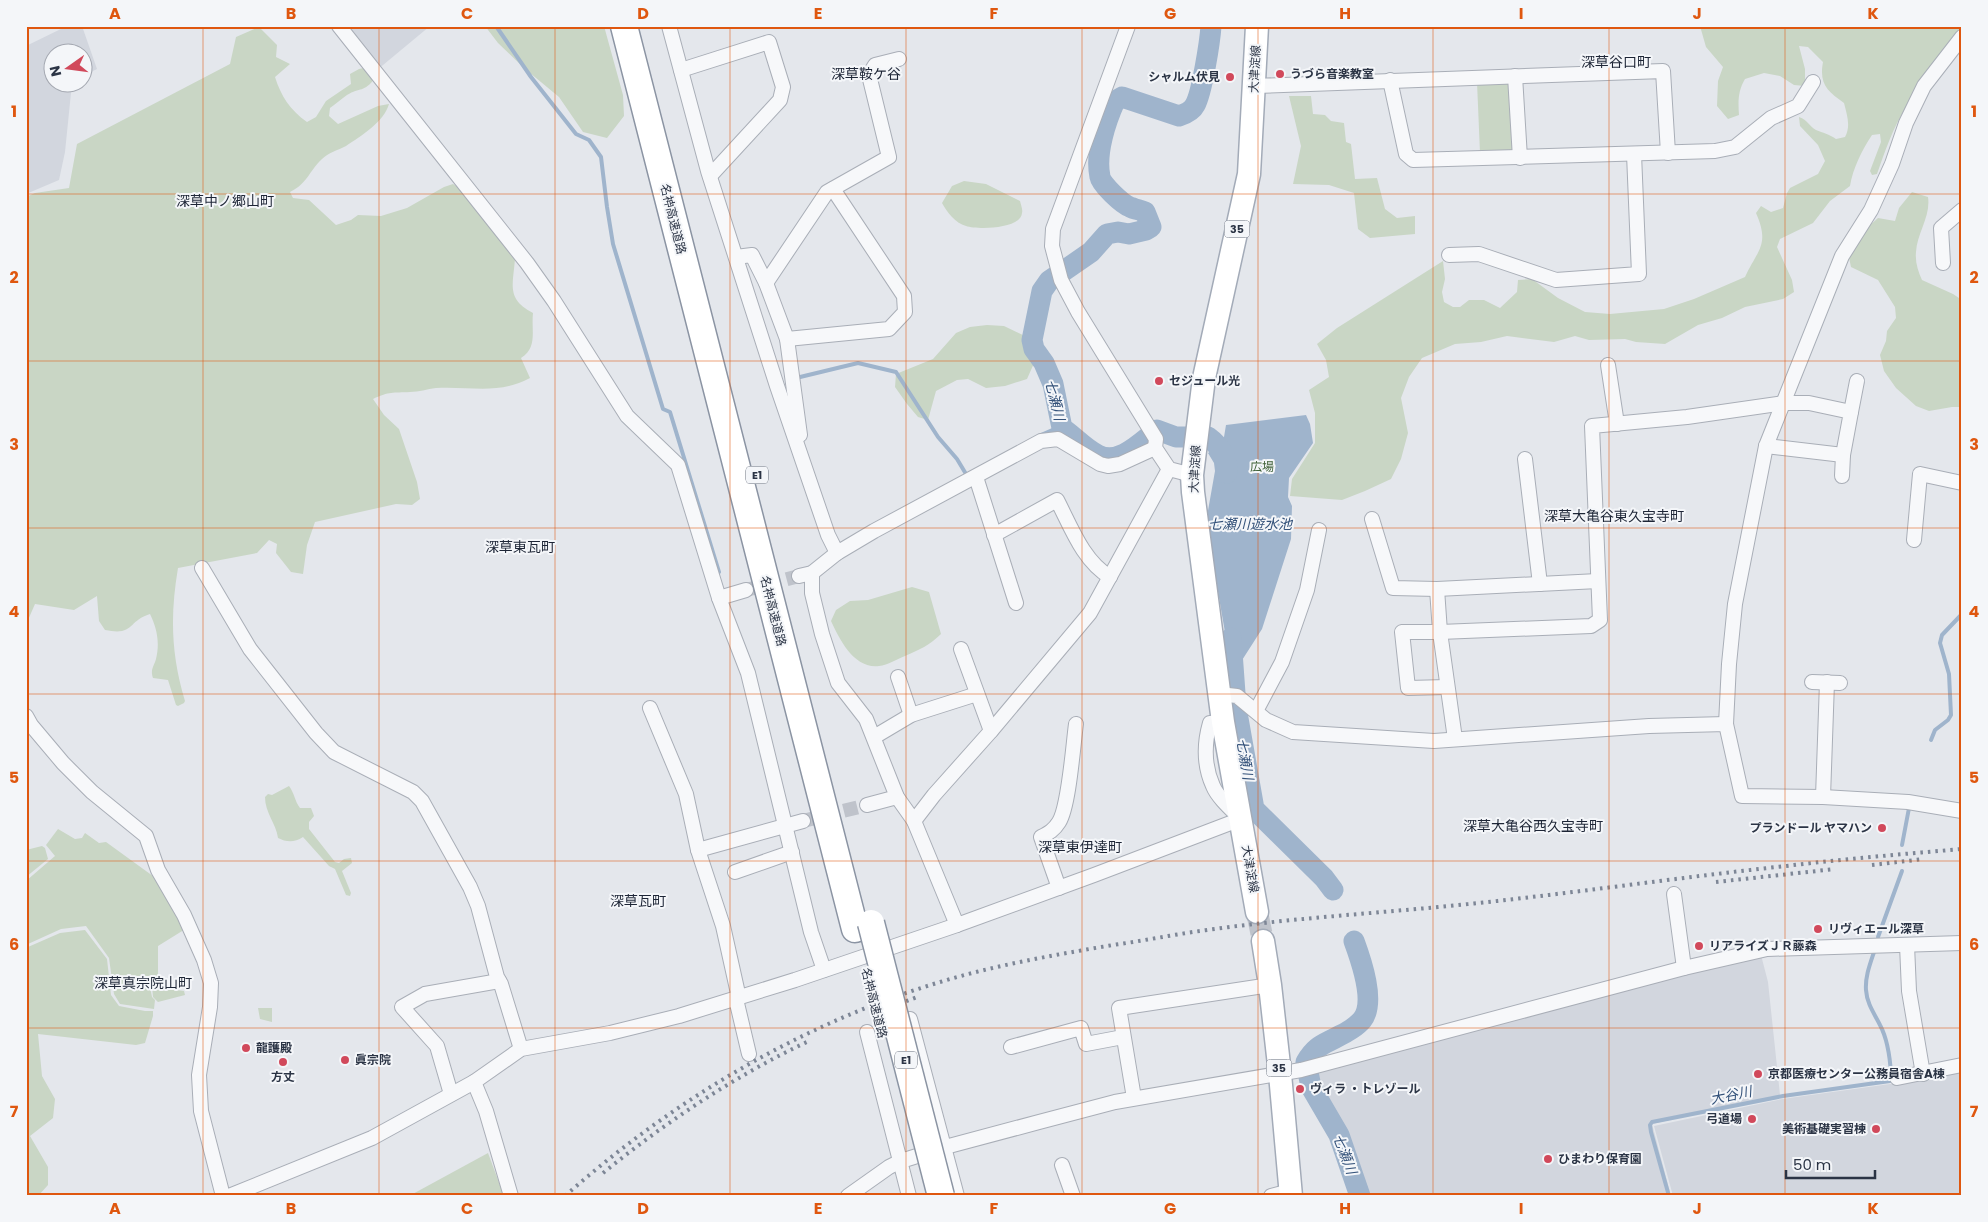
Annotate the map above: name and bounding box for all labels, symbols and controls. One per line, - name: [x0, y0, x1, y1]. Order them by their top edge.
- text: A: [109, 2, 121, 25]
- text: B: [286, 2, 296, 25]
- text: C: [461, 2, 473, 25]
- text: D: [637, 2, 649, 25]
- text: E: [814, 2, 822, 25]
- text: F: [990, 2, 999, 25]
- text: G: [1164, 2, 1176, 25]
- text: H: [1339, 2, 1351, 25]
- text: I: [1519, 2, 1523, 25]
- text: J: [1692, 2, 1702, 25]
- text: K: [1867, 2, 1879, 25]
- north arrow: [42, 42, 92, 92]
- street label: 大津淀線: [1245, 45, 1264, 93]
- district label: 深草谷口町: [1581, 52, 1651, 72]
- text: N: [44, 64, 66, 79]
- district label: 深草鞍ケ谷: [831, 64, 901, 84]
- place label: うづら音楽教室: [1290, 65, 1374, 82]
- place label: シャルム伏見: [1148, 68, 1220, 85]
- marker: うづら音楽教室: [1274, 68, 1286, 80]
- marker: シャルム伏見: [1224, 71, 1236, 83]
- text: 1: [11, 100, 17, 123]
- text: 1: [1971, 100, 1977, 123]
- street label: 名神高速道路: [657, 182, 690, 256]
- district label: 深草中ノ郷山町: [176, 191, 274, 211]
- road number: 35: [1224, 220, 1250, 238]
- text: 2: [9, 266, 19, 289]
- text: 2: [1969, 266, 1979, 289]
- place label: セジュール光: [1169, 372, 1240, 389]
- marker: セジュール光: [1153, 375, 1165, 387]
- water label: 七瀬川: [1040, 377, 1070, 425]
- text: 3: [9, 433, 19, 456]
- text: 3: [1969, 433, 1979, 456]
- street label: 大津淀線: [1185, 445, 1204, 493]
- park label: 広場: [1250, 458, 1274, 475]
- road number: E1: [746, 466, 768, 484]
- district label: 深草大亀谷東久宝寺町: [1544, 506, 1684, 526]
- water label: 七瀬川遊水池: [1208, 514, 1294, 534]
- district label: 深草東瓦町: [485, 537, 555, 557]
- street label: 名神高速道路: [757, 574, 790, 648]
- text: 4: [9, 600, 20, 623]
- text: 4: [1969, 600, 1980, 623]
- water label: 七瀬川: [1232, 737, 1259, 783]
- text: 5: [9, 766, 19, 789]
- text: 5: [1969, 766, 1979, 789]
- district label: 深草大亀谷西久宝寺町: [1463, 816, 1603, 836]
- place label: プランドール ヤマハン: [1749, 819, 1872, 836]
- marker: プランドール ヤマハン: [1876, 822, 1888, 834]
- district label: 深草東伊達町: [1038, 837, 1122, 857]
- street label: 大津淀線: [1238, 844, 1263, 894]
- district label: 深草瓦町: [610, 891, 666, 911]
- place label: リヴィエール深草: [1828, 920, 1924, 937]
- marker: リヴィエール深草: [1812, 923, 1824, 935]
- text: 6: [9, 933, 19, 956]
- text: 6: [1969, 933, 1979, 956]
- place label: リアライズＪＲ藤森: [1709, 937, 1817, 954]
- marker: リアライズＪＲ藤森: [1693, 940, 1705, 952]
- street label: 名神高速道路: [858, 966, 891, 1040]
- district label: 深草真宗院山町: [94, 973, 192, 993]
- place label: 龍護殿: [256, 1039, 292, 1056]
- marker: 龍護殿: [240, 1042, 252, 1054]
- place label: 眞宗院: [355, 1051, 391, 1068]
- road number: E1: [895, 1052, 917, 1068]
- marker: 眞宗院: [339, 1054, 351, 1066]
- marker: 方丈: [277, 1056, 289, 1068]
- road number: 35: [1266, 1060, 1292, 1076]
- place label: 京都医療センター公務員宿舎A棟: [1768, 1065, 1945, 1082]
- place label: 方丈: [271, 1068, 295, 1085]
- marker: 京都医療センター公務員宿舎A棟: [1752, 1068, 1764, 1080]
- place label: ヴィラ ・トレゾール: [1310, 1080, 1421, 1097]
- water label: 大谷川: [1708, 1081, 1755, 1109]
- marker: ヴィラ ・トレゾール: [1294, 1083, 1306, 1095]
- text: 7: [10, 1100, 19, 1123]
- text: 7: [1970, 1100, 1979, 1123]
- place label: 弓道場: [1706, 1110, 1742, 1127]
- marker: 弓道場: [1746, 1113, 1758, 1125]
- place label: 美術基礎実習棟: [1782, 1120, 1866, 1137]
- marker: 美術基礎実習棟: [1870, 1123, 1882, 1135]
- water label: 七瀬川: [1328, 1131, 1363, 1179]
- scale bar: [1786, 1147, 1874, 1179]
- place label: ひまわり保育園: [1558, 1150, 1642, 1167]
- marker: ひまわり保育園: [1542, 1153, 1554, 1165]
- text: 50 m: [1793, 1154, 1831, 1175]
- text: A: [109, 1197, 121, 1220]
- text: B: [286, 1197, 296, 1220]
- text: C: [461, 1197, 473, 1220]
- text: D: [637, 1197, 649, 1220]
- text: E: [814, 1197, 822, 1220]
- text: F: [990, 1197, 999, 1220]
- text: G: [1164, 1197, 1176, 1220]
- text: H: [1339, 1197, 1351, 1220]
- text: I: [1519, 1197, 1523, 1220]
- text: J: [1692, 1197, 1702, 1220]
- text: K: [1867, 1197, 1879, 1220]

